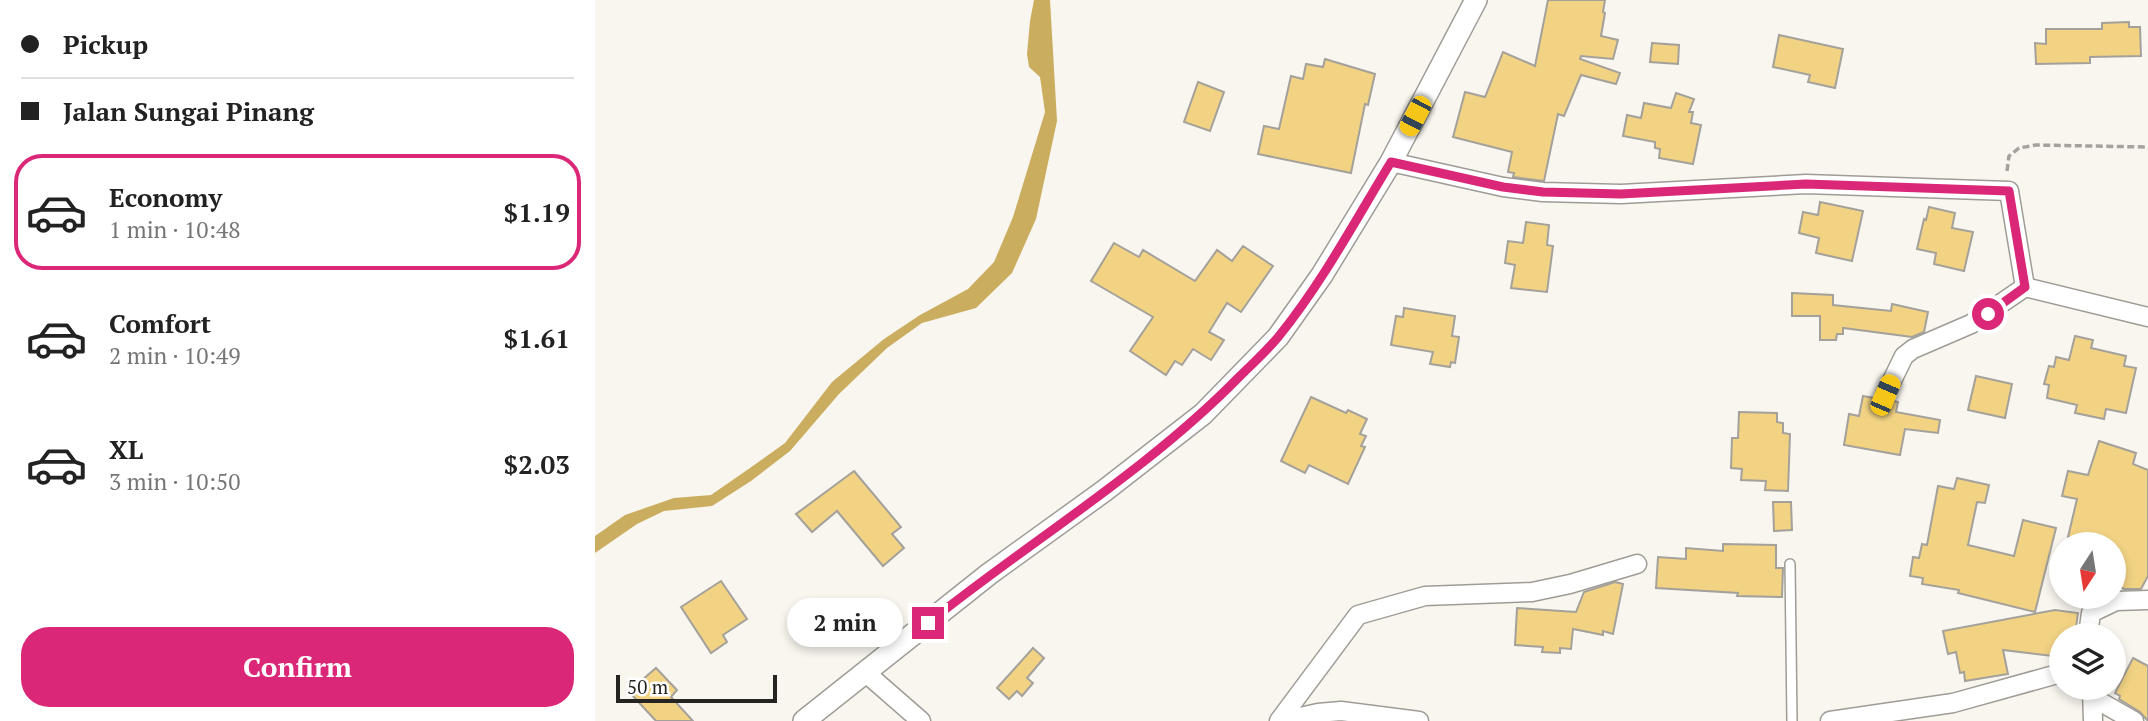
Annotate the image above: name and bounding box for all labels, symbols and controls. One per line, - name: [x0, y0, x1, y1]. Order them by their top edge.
- text: Pickup: [63, 27, 148, 61]
- car: [1396, 93, 1435, 139]
- text: Jalan Sungai Pinang: [63, 94, 314, 128]
- text: Economy: [109, 180, 222, 214]
- icon: car: [25, 181, 88, 244]
- text: $1.19: [504, 195, 570, 229]
- text: 1 min · 10:48: [109, 214, 241, 245]
- route start: [1972, 298, 2004, 330]
- text: Comfort: [109, 306, 211, 340]
- icon: car: [25, 307, 88, 370]
- text: $1.61: [504, 321, 570, 355]
- text: 2 min · 10:49: [109, 340, 241, 371]
- car: [1868, 372, 1903, 418]
- text: XL: [109, 432, 143, 466]
- icon: car: [25, 433, 88, 496]
- text: $2.03: [504, 447, 570, 481]
- text: 3 min · 10:50: [109, 466, 241, 497]
- north arrow: [2049, 532, 2126, 609]
- map controls: [2049, 532, 2126, 700]
- callout: 2 min: [788, 598, 903, 648]
- text: 2 min: [814, 607, 876, 638]
- route end: [912, 607, 944, 639]
- button: layers: [2049, 623, 2126, 700]
- button: Confirm: [21, 627, 574, 707]
- scale bar: [616, 672, 777, 704]
- text: 50 m: [627, 674, 668, 699]

